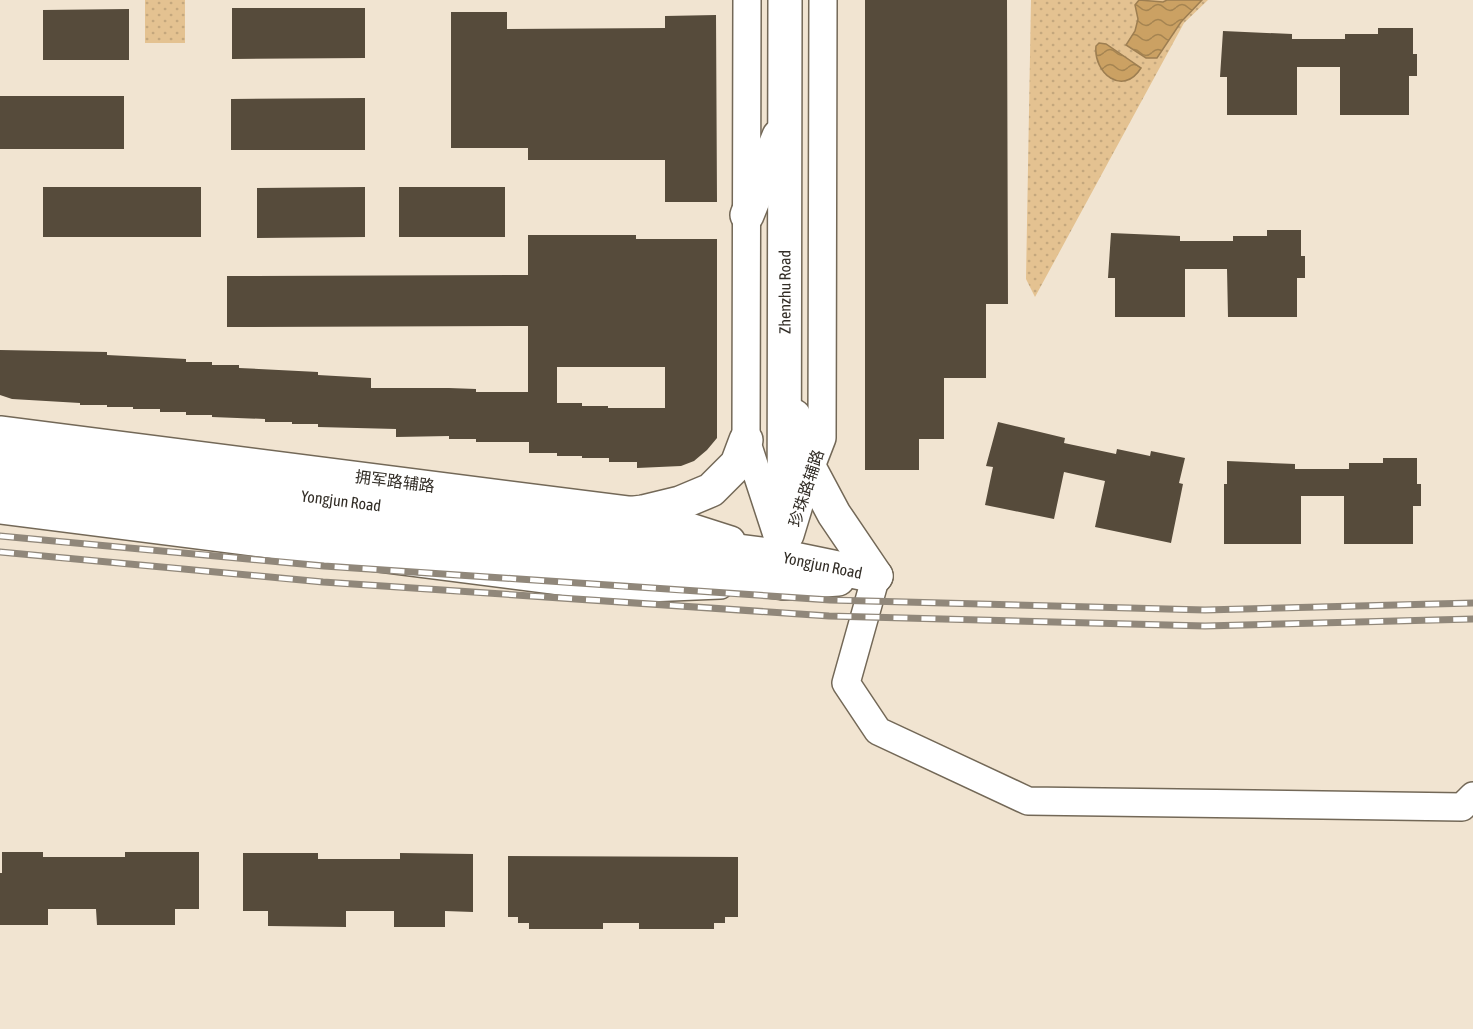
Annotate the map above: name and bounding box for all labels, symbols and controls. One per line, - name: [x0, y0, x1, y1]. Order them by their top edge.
- street label: Zhenzhu Road: [775, 250, 794, 334]
- street label: 珍珠路辅路: [785, 447, 827, 529]
- street label: 拥军路辅路: [354, 467, 436, 495]
- street label: Yongjun Road: [300, 487, 382, 515]
- street label: Yongjun Road: [782, 548, 864, 582]

